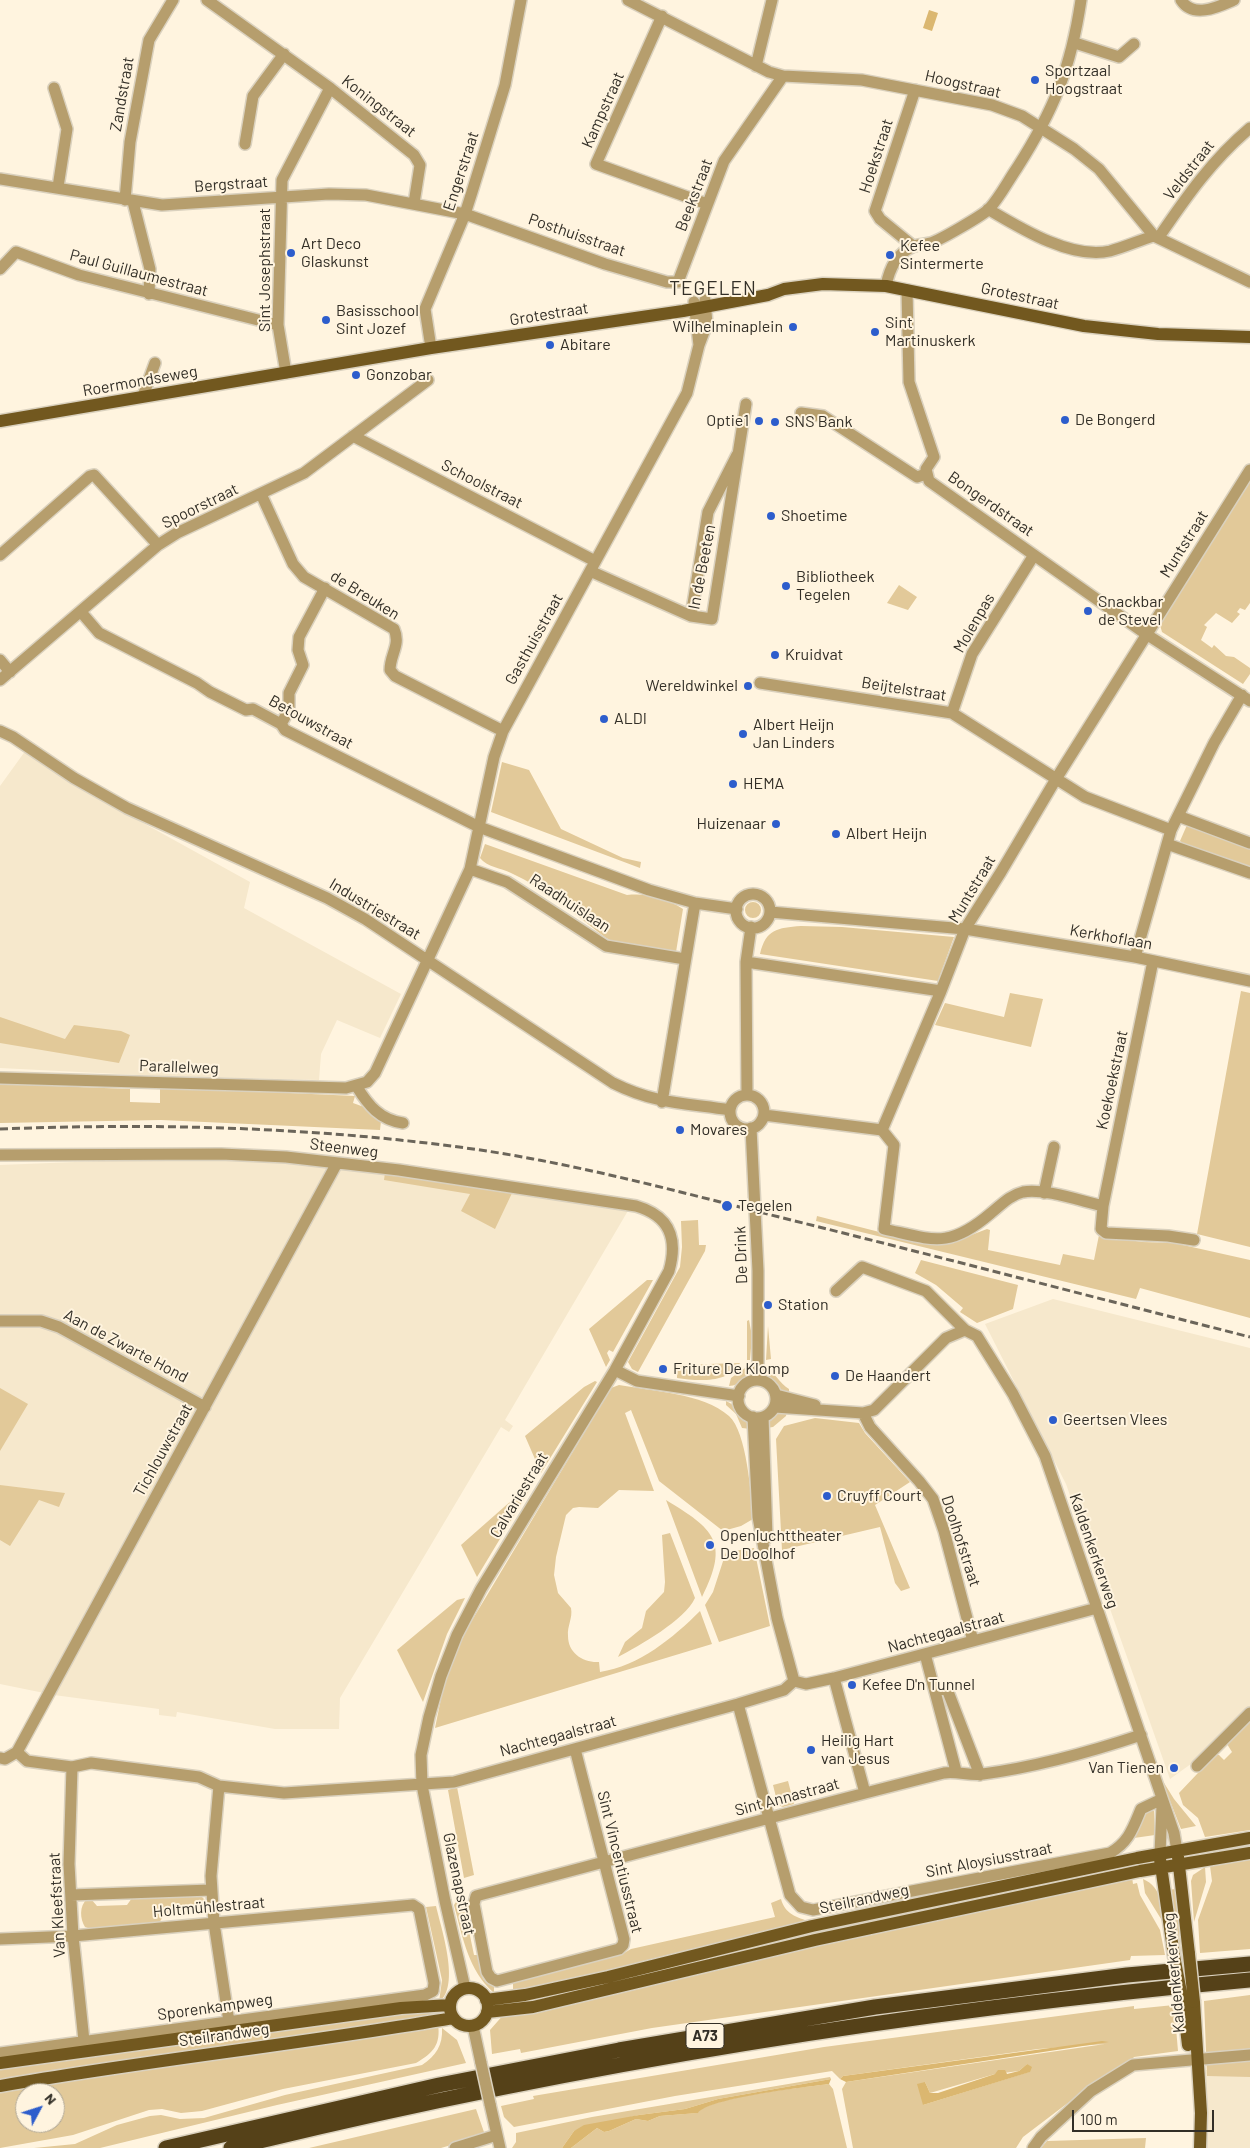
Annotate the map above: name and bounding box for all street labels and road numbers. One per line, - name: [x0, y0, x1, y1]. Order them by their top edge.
- street label: Zandstraat: [106, 55, 138, 133]
- street label: Hoogstraat: [923, 66, 1003, 102]
- street label: Kampstraat: [578, 69, 628, 151]
- street label: Koningstraat: [338, 71, 420, 141]
- street label: Hoekstraat: [855, 116, 897, 196]
- street label: Engerstraat: [439, 129, 483, 213]
- street label: Veldstraat: [1160, 136, 1218, 204]
- street label: Beekstraat: [671, 156, 717, 234]
- street label: Bergstraat: [193, 172, 269, 196]
- street label: Sint Josephstraat: [255, 208, 275, 332]
- street label: Posthuisstraat: [526, 209, 628, 261]
- street label: Paul Guillaumestraat: [68, 245, 210, 301]
- street label: Grotestraat: [979, 278, 1061, 314]
- street label: Grotestraat: [508, 298, 590, 330]
- street label: Roermondseweg: [81, 361, 199, 401]
- street label: Schoolstraat: [438, 455, 526, 513]
- street label: Bongerdstraat: [944, 467, 1038, 541]
- street label: Spoorstraat: [159, 479, 241, 533]
- street label: Muntstraat: [1156, 507, 1212, 581]
- street label: In de Beeten: [684, 523, 720, 611]
- street label: de Breuken: [327, 566, 403, 624]
- street label: Gasthuisstraat: [501, 590, 567, 688]
- street label: Molenpas: [949, 590, 999, 656]
- street label: Beijtelstraat: [860, 673, 948, 705]
- street label: Betouwstraat: [265, 691, 357, 753]
- street label: Muntstraat: [944, 852, 1000, 926]
- street label: Raadhuislaan: [526, 870, 614, 936]
- street label: Industriestraat: [326, 874, 424, 944]
- street label: Kerkhoflaan: [1068, 920, 1154, 954]
- street label: Koekoekstraat: [1092, 1029, 1132, 1131]
- street label: Parallelweg: [139, 1056, 219, 1078]
- street label: Steenweg: [309, 1134, 379, 1162]
- street label: De Drink: [730, 1226, 752, 1284]
- street label: Aan de Zwarte Hond: [60, 1305, 192, 1387]
- street label: Tichlouwstraat: [130, 1400, 196, 1500]
- street label: Calvariestraat: [486, 1449, 552, 1541]
- street label: Kaldenkerkerweg: [1065, 1491, 1123, 1611]
- street label: Doolhofstraat: [937, 1493, 985, 1589]
- street label: Nachtegaalstraat: [886, 1607, 1006, 1657]
- street label: Nachtegaalstraat: [498, 1711, 618, 1761]
- street label: Sint Annastraat: [733, 1774, 841, 1820]
- street label: Sint Vincentiusstraat: [593, 1789, 647, 1935]
- street label: Glazenapstraat: [439, 1831, 479, 1937]
- street label: Sint Aloysiusstraat: [924, 1838, 1054, 1882]
- street label: Van Kleefstraat: [45, 1852, 69, 1958]
- street label: Steilrandweg: [818, 1880, 910, 1918]
- street label: Holtmühlestraat: [152, 1893, 266, 1921]
- street label: Kaldenkerkerweg: [1159, 1912, 1189, 2034]
- street label: Sporenkampweg: [156, 1989, 274, 2025]
- street label: Steilrandweg: [178, 2019, 270, 2051]
- road number: A73: [686, 2024, 724, 2048]

